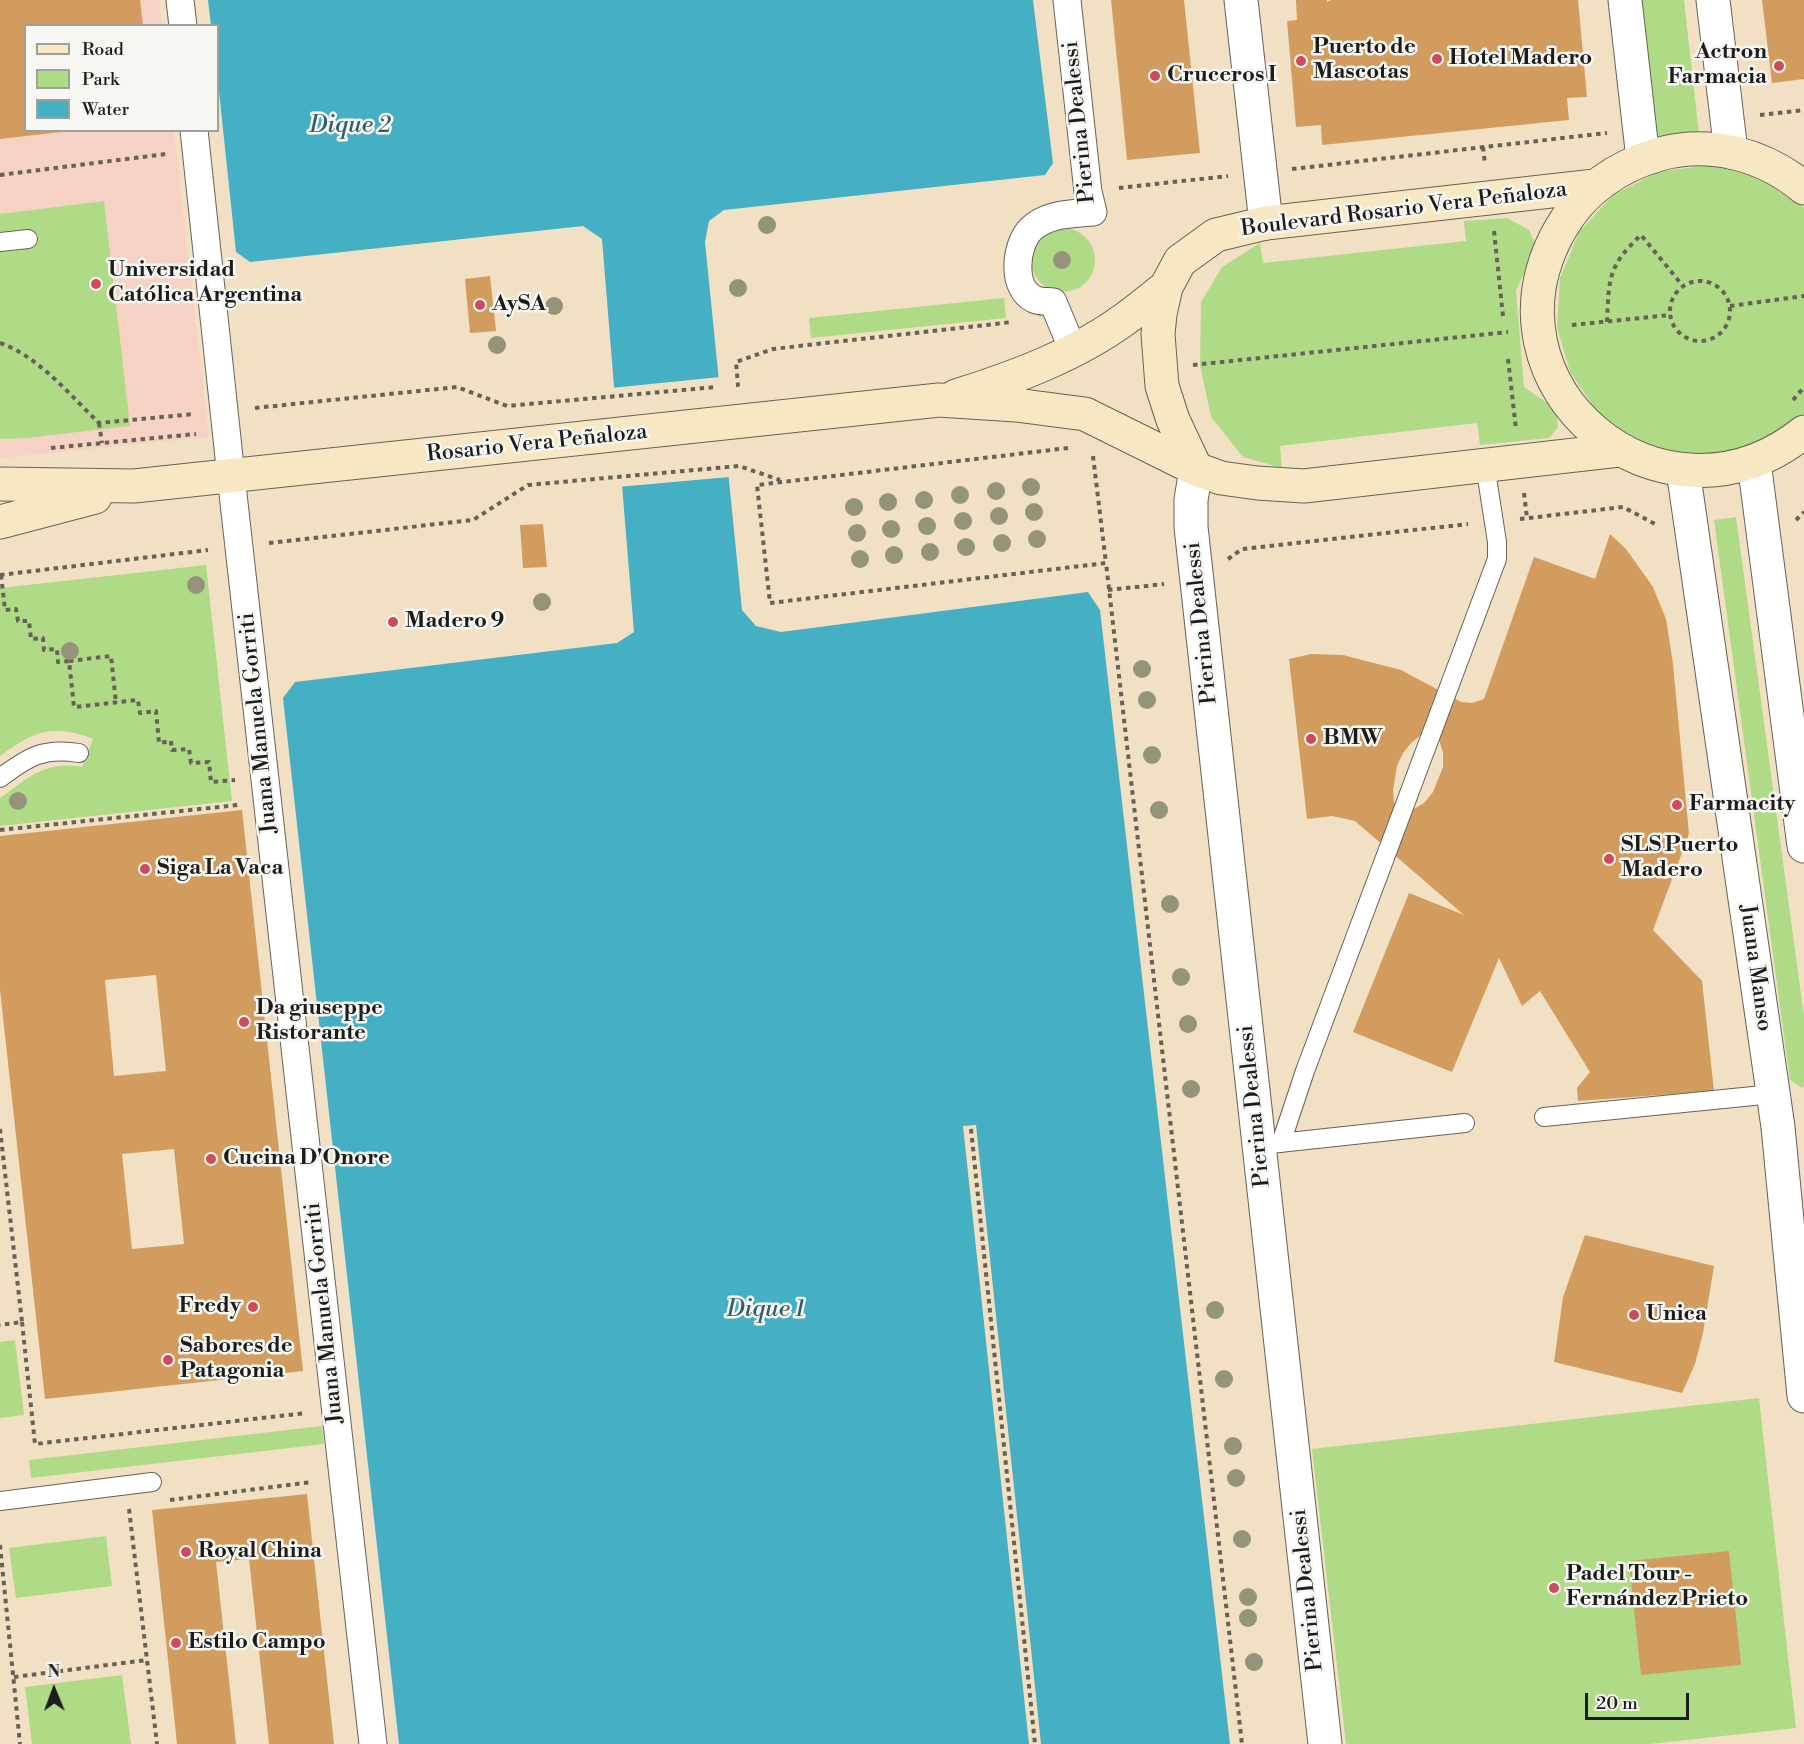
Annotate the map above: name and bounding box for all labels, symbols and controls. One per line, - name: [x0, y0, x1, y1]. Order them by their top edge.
- legend: [24, 24, 219, 132]
- place label: Puerto de Mascotas: [1313, 35, 1416, 86]
- text: Road: [82, 38, 124, 61]
- street label: Pierina Dealessi: [1058, 40, 1102, 204]
- place label: Actron Farmacia: [1668, 40, 1767, 92]
- place label: Hotel Madero: [1449, 46, 1592, 72]
- marker: Hotel Madero: [1430, 52, 1444, 66]
- marker: Puerto de Mascotas: [1294, 54, 1308, 68]
- marker: Actron Farmacia: [1772, 59, 1786, 73]
- place label: Cruceros I: [1167, 63, 1276, 89]
- text: Park: [82, 68, 119, 91]
- marker: Cruceros I: [1148, 69, 1162, 83]
- text: Water: [82, 98, 129, 121]
- water label: Dique 2: [309, 112, 391, 140]
- street label: Boulevard Rosario Vera Peñaloza: [1240, 177, 1568, 243]
- place label: Universidad Católica Argentina: [108, 258, 302, 310]
- marker: Universidad Católica Argentina: [89, 277, 103, 291]
- place label: AySA: [492, 292, 546, 318]
- marker: AySA: [473, 298, 487, 312]
- street label: Rosario Vera Peñaloza: [425, 419, 649, 469]
- street label: Pierina Dealessi: [1180, 541, 1224, 705]
- place label: Madero 9: [405, 609, 504, 635]
- street label: Juana Manuela Gorriti: [234, 611, 284, 835]
- marker: Madero 9: [386, 615, 400, 629]
- place label: BMW: [1323, 726, 1382, 752]
- marker: BMW: [1304, 732, 1318, 746]
- place label: Farmacity: [1689, 792, 1795, 818]
- marker: Farmacity: [1670, 798, 1684, 812]
- place label: SLS Puerto Madero: [1621, 833, 1738, 884]
- marker: SLS Puerto Madero: [1602, 852, 1616, 866]
- place label: Siga La Vaca: [157, 856, 283, 882]
- marker: Siga La Vaca: [138, 862, 152, 876]
- street label: Juana Manso: [1733, 903, 1777, 1033]
- place label: Da giuseppe Ristorante: [256, 996, 383, 1048]
- marker: Da giuseppe Ristorante: [237, 1015, 251, 1029]
- street label: Pierina Dealessi: [1233, 1024, 1277, 1188]
- place label: Cucina D'Onore: [223, 1146, 390, 1172]
- marker: Cucina D'Onore: [204, 1152, 218, 1166]
- street label: Juana Manuela Gorriti: [300, 1201, 350, 1425]
- place label: Fredy: [179, 1294, 241, 1320]
- water label: Dique 1: [726, 1296, 804, 1324]
- marker: Fredy: [246, 1300, 260, 1314]
- place label: Unica: [1646, 1302, 1707, 1328]
- marker: Unica: [1627, 1308, 1641, 1322]
- place label: Sabores de Patagonia: [180, 1334, 293, 1386]
- marker: Sabores de Patagonia: [161, 1353, 175, 1367]
- street label: Pierina Dealessi: [1286, 1508, 1330, 1672]
- place label: Royal China: [198, 1539, 322, 1565]
- marker: Royal China: [179, 1545, 193, 1559]
- place label: Padel Tour - Fernández Prieto: [1566, 1562, 1748, 1614]
- marker: Padel Tour - Fernández Prieto: [1547, 1581, 1561, 1595]
- place label: Estilo Campo: [188, 1630, 326, 1656]
- marker: Estilo Campo: [169, 1636, 183, 1650]
- north arrow: [24, 1660, 84, 1720]
- text: N: [47, 1662, 60, 1682]
- scale bar: [1588, 1681, 1692, 1719]
- text: 20 m: [1596, 1692, 1638, 1715]

